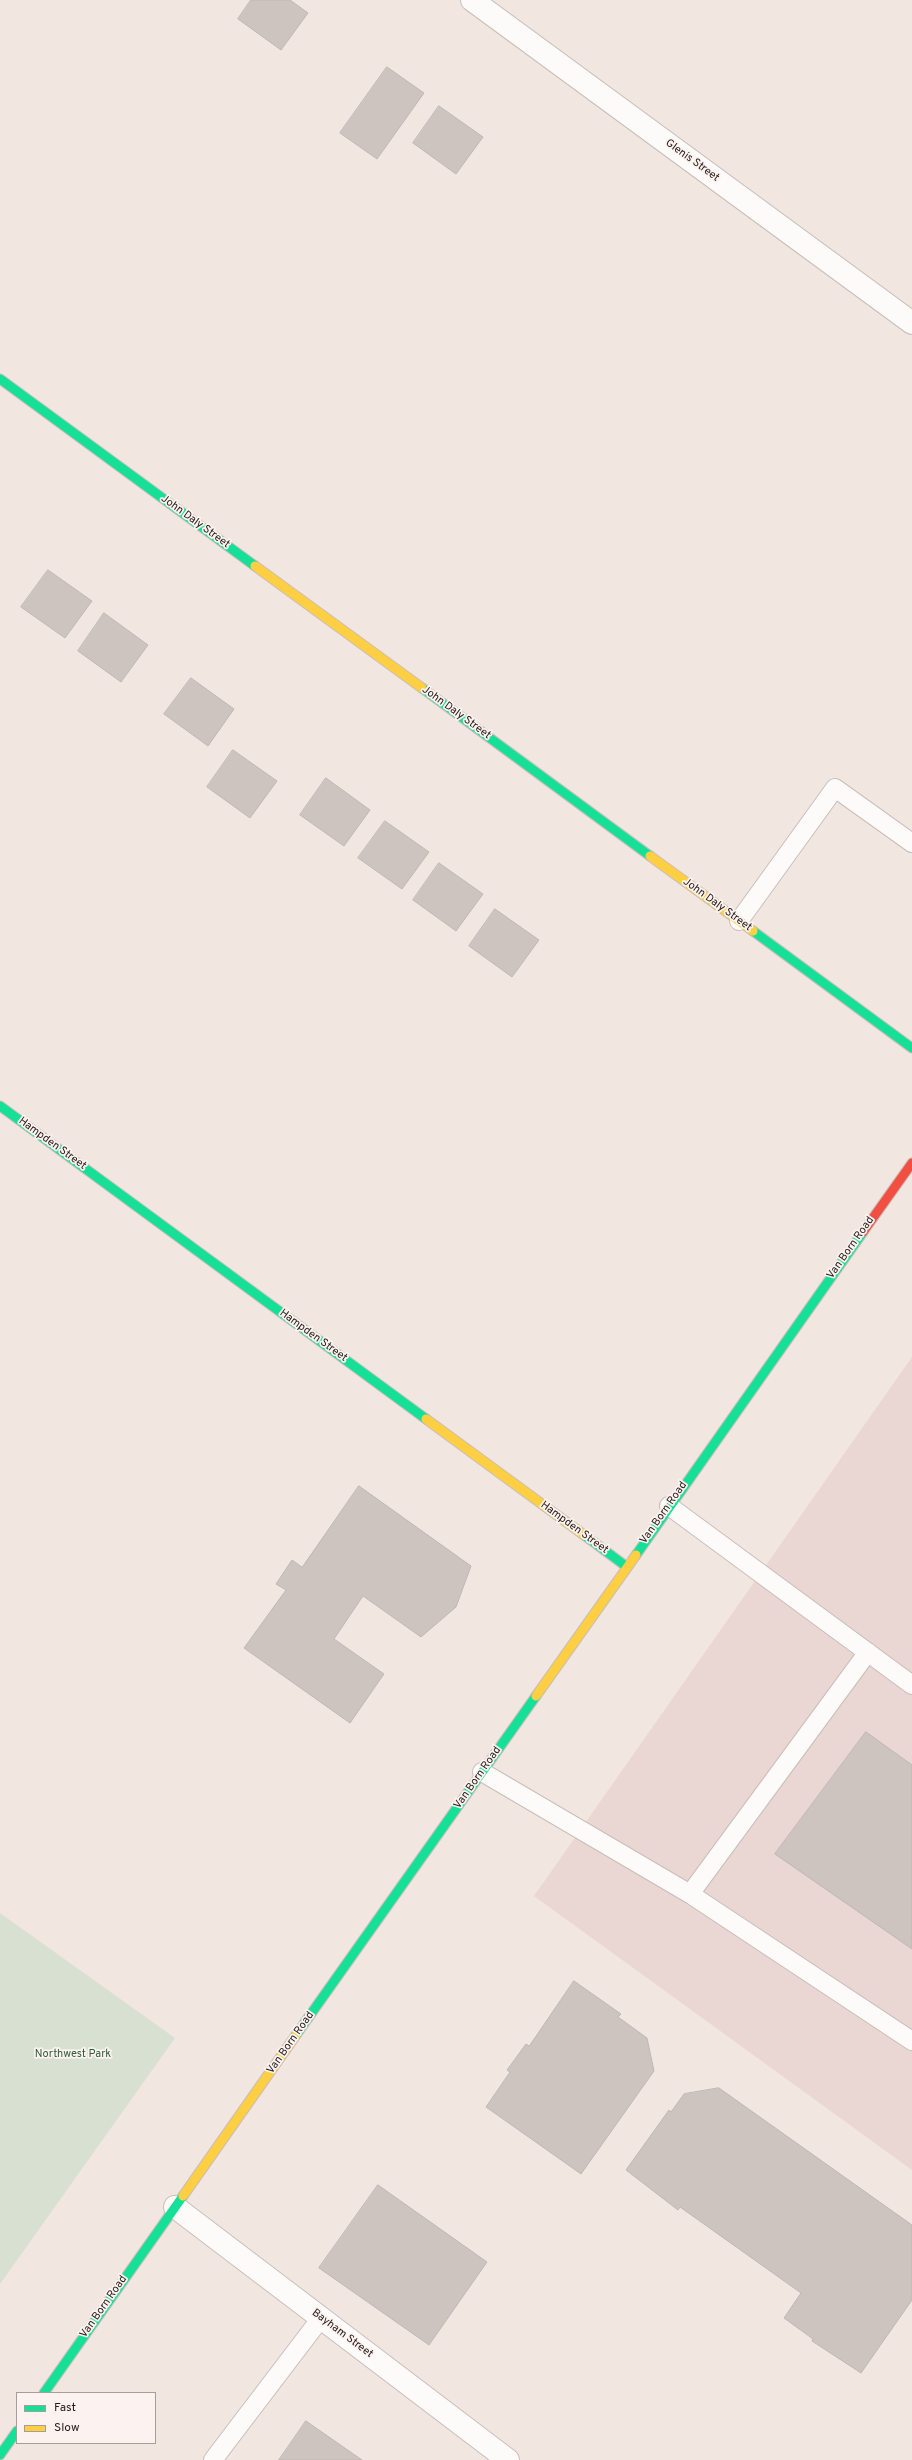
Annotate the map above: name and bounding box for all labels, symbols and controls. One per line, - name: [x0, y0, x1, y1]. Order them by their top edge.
- street label: Glenis Street: [662, 137, 722, 185]
- street label: John Daly Street: [158, 493, 232, 551]
- street label: John Daly Street: [419, 684, 493, 742]
- street label: John Daly Street: [680, 876, 754, 934]
- street label: Hampden Street: [16, 1115, 88, 1173]
- street label: Van Born Road: [825, 1214, 877, 1282]
- street label: Hampden Street: [277, 1307, 349, 1365]
- street label: Van Born Road: [638, 1479, 690, 1547]
- street label: Hampden Street: [538, 1499, 610, 1557]
- street label: Van Born Road: [452, 1744, 504, 1812]
- street label: Van Born Road: [265, 2009, 317, 2077]
- park label: Northwest Park: [35, 2048, 111, 2062]
- street label: Van Born Road: [78, 2273, 130, 2341]
- street label: Bayham Street: [309, 2307, 375, 2361]
- legend: [16, 2392, 156, 2444]
- text: Fast: [54, 2400, 76, 2416]
- text: Slow: [54, 2420, 80, 2436]

